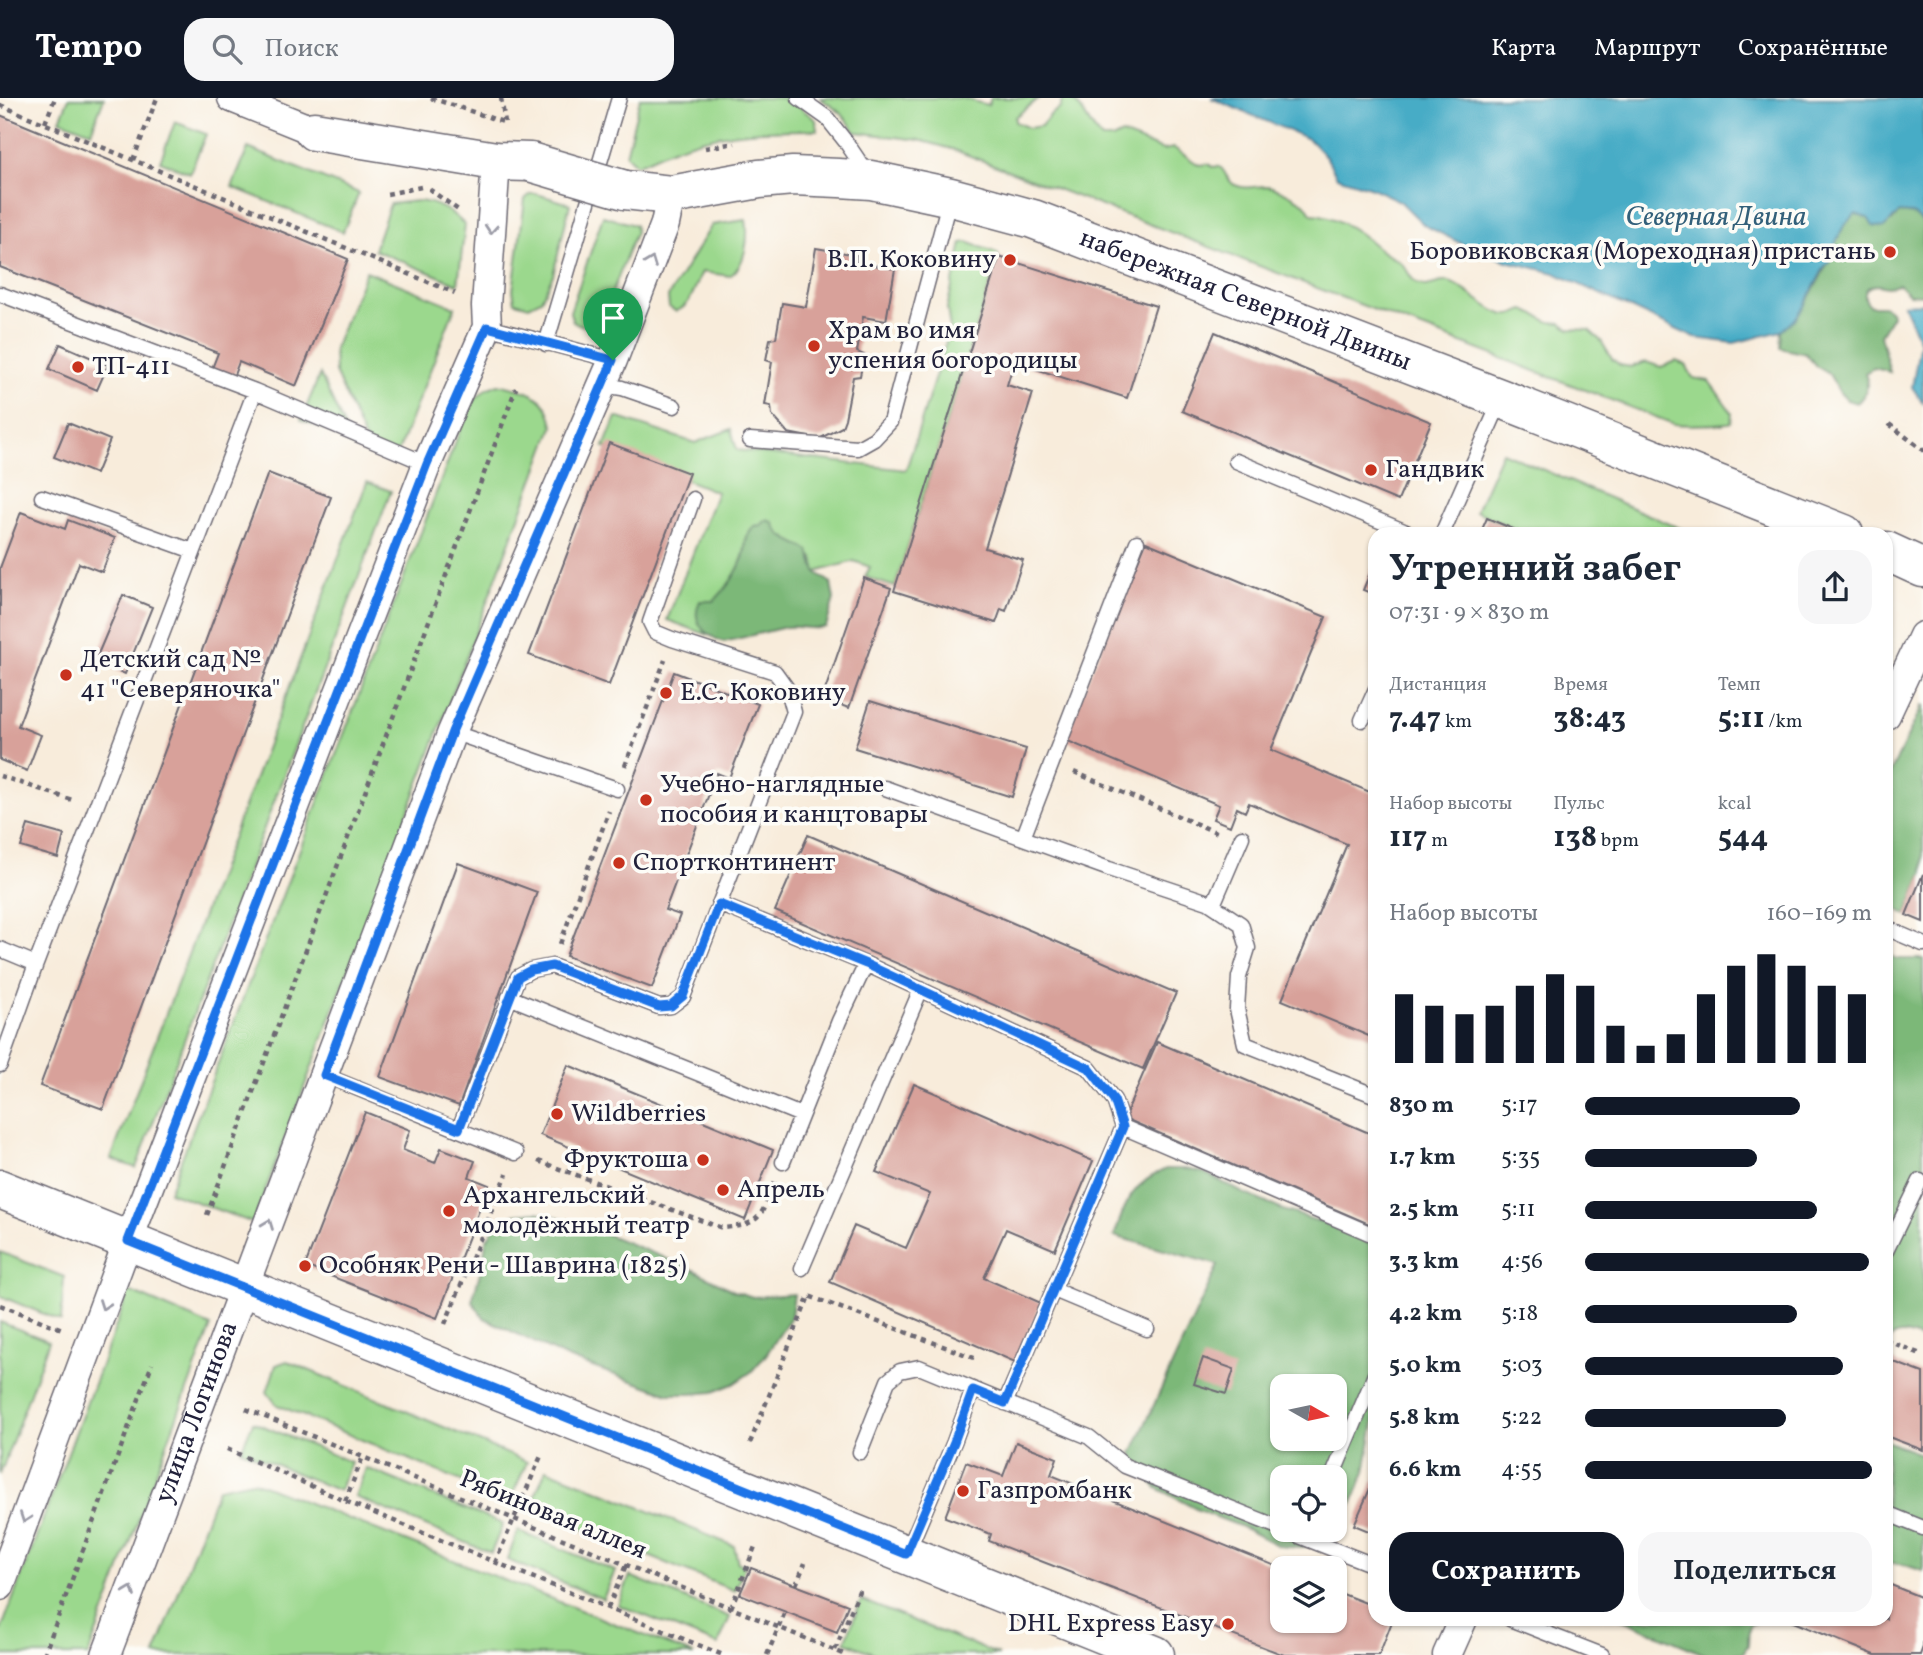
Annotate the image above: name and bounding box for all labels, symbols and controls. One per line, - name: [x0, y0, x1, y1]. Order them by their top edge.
- search box: [184, 18, 674, 81]
- text: Tempo: [35, 26, 142, 72]
- icon: search: [208, 30, 246, 68]
- text: Поиск: [264, 31, 339, 67]
- text: Карта: [1491, 32, 1556, 66]
- text: Маршрут: [1594, 32, 1700, 66]
- text: Сохранённые: [1738, 32, 1888, 66]
- water label: Северная Двина: [1626, 198, 1806, 237]
- street label: набережная Северной Двины: [1074, 220, 1416, 380]
- one-way arrow: [484, 223, 499, 234]
- place label: Боровиковская (Мореходная) пристань: [1409, 234, 1876, 270]
- place label: В.П. Коковину: [827, 242, 996, 278]
- marker: Боровиковская (Мореходная) пристань: [1882, 244, 1898, 260]
- marker: В.П. Коковину: [1002, 252, 1018, 268]
- one-way arrow: [642, 256, 656, 268]
- pin: [583, 288, 643, 360]
- icon: arrive: [594, 299, 632, 337]
- place label: Храм во имя успения богородицы: [828, 313, 1078, 379]
- marker: Храм во имя успения богородицы: [806, 338, 822, 354]
- place label: ТП-411: [92, 349, 170, 385]
- marker: ТП-411: [70, 359, 86, 375]
- place label: Гандвик: [1385, 452, 1485, 488]
- marker: Гандвик: [1363, 462, 1379, 478]
- text: Утренний забег: [1389, 544, 1681, 597]
- button: share: [1798, 550, 1872, 624]
- text: 07:31 · 9 × 830 m: [1389, 597, 1549, 629]
- place label: Детский сад № 41 "Северяночка": [80, 642, 280, 708]
- marker: Детский сад № 41 "Северяночка": [58, 667, 74, 683]
- text: Дистанция: [1389, 672, 1487, 698]
- text: Время: [1553, 672, 1608, 698]
- text: Темп: [1718, 672, 1761, 698]
- place label: Е.С. Коковину: [680, 675, 846, 711]
- marker: Е.С. Коковину: [658, 685, 674, 701]
- text: 7.47: [1389, 698, 1441, 740]
- text: 38:43: [1553, 698, 1626, 740]
- text: 5:11: [1718, 698, 1765, 740]
- text: km: [1441, 709, 1472, 735]
- text: /km: [1765, 709, 1803, 735]
- place label: Учебно-наглядные пособия и канцтовары: [660, 767, 928, 833]
- text: Набор высоты: [1389, 791, 1512, 817]
- text: Пульс: [1553, 791, 1605, 817]
- text: kcal: [1718, 791, 1751, 817]
- marker: Учебно-наглядные пособия и канцтовары: [638, 792, 654, 808]
- text: 117: [1389, 817, 1427, 859]
- text: 138: [1553, 817, 1597, 859]
- text: 544: [1718, 817, 1768, 859]
- text: m: [1427, 828, 1448, 854]
- text: bpm: [1597, 828, 1639, 854]
- place label: Спортконтинент: [633, 845, 836, 881]
- marker: Спортконтинент: [611, 855, 627, 871]
- text: Набор высоты: [1389, 898, 1538, 930]
- text: 160–169 m: [1766, 898, 1872, 930]
- text: 830 m: [1389, 1090, 1454, 1122]
- text: 5:17: [1501, 1090, 1538, 1122]
- place label: Wildberries: [571, 1096, 706, 1132]
- marker: Wildberries: [549, 1106, 565, 1122]
- place label: Фруктоша: [564, 1142, 689, 1178]
- text: 1.7 km: [1389, 1142, 1456, 1174]
- text: 5:35: [1501, 1142, 1540, 1174]
- marker: Фруктоша: [695, 1152, 711, 1168]
- place label: Апрель: [737, 1172, 825, 1208]
- place label: Архангельский молодёжный театр: [463, 1178, 690, 1244]
- marker: Апрель: [715, 1182, 731, 1198]
- text: 2.5 km: [1389, 1194, 1459, 1226]
- text: 5:11: [1501, 1194, 1535, 1226]
- marker: Архангельский молодёжный театр: [441, 1203, 457, 1219]
- one-way arrow: [260, 1219, 274, 1231]
- text: 3.3 km: [1389, 1246, 1459, 1278]
- text: 4:56: [1501, 1246, 1543, 1278]
- place label: Особняк Рени - Шаврина (1825): [319, 1248, 686, 1284]
- marker: Особняк Рени - Шаврина (1825): [297, 1258, 313, 1274]
- one-way arrow: [98, 1298, 112, 1310]
- text: 4.2 km: [1389, 1298, 1462, 1330]
- text: 5:18: [1501, 1298, 1538, 1330]
- street label: улица Логинова: [146, 1316, 247, 1509]
- text: 5.0 km: [1389, 1350, 1462, 1382]
- text: 5:03: [1501, 1350, 1543, 1382]
- north arrow: [1270, 1374, 1348, 1451]
- map controls: [1270, 1374, 1347, 1633]
- text: 5.8 km: [1389, 1402, 1460, 1434]
- text: 5:22: [1501, 1402, 1542, 1434]
- text: 6.6 km: [1389, 1454, 1462, 1486]
- text: 4:55: [1501, 1454, 1542, 1486]
- street label: Рябиновая аллея: [454, 1461, 652, 1569]
- button: locate: [1270, 1465, 1347, 1542]
- place label: Газпромбанк: [977, 1473, 1132, 1509]
- marker: Газпромбанк: [955, 1483, 971, 1499]
- one-way arrow: [19, 1512, 33, 1524]
- button: Сохранить: [1389, 1532, 1624, 1612]
- button: Поделиться: [1638, 1532, 1872, 1612]
- button: layers: [1270, 1556, 1347, 1633]
- one-way arrow: [122, 1586, 136, 1598]
- place label: DHL Express Easy: [1008, 1606, 1214, 1642]
- marker: DHL Express Easy: [1220, 1616, 1236, 1632]

